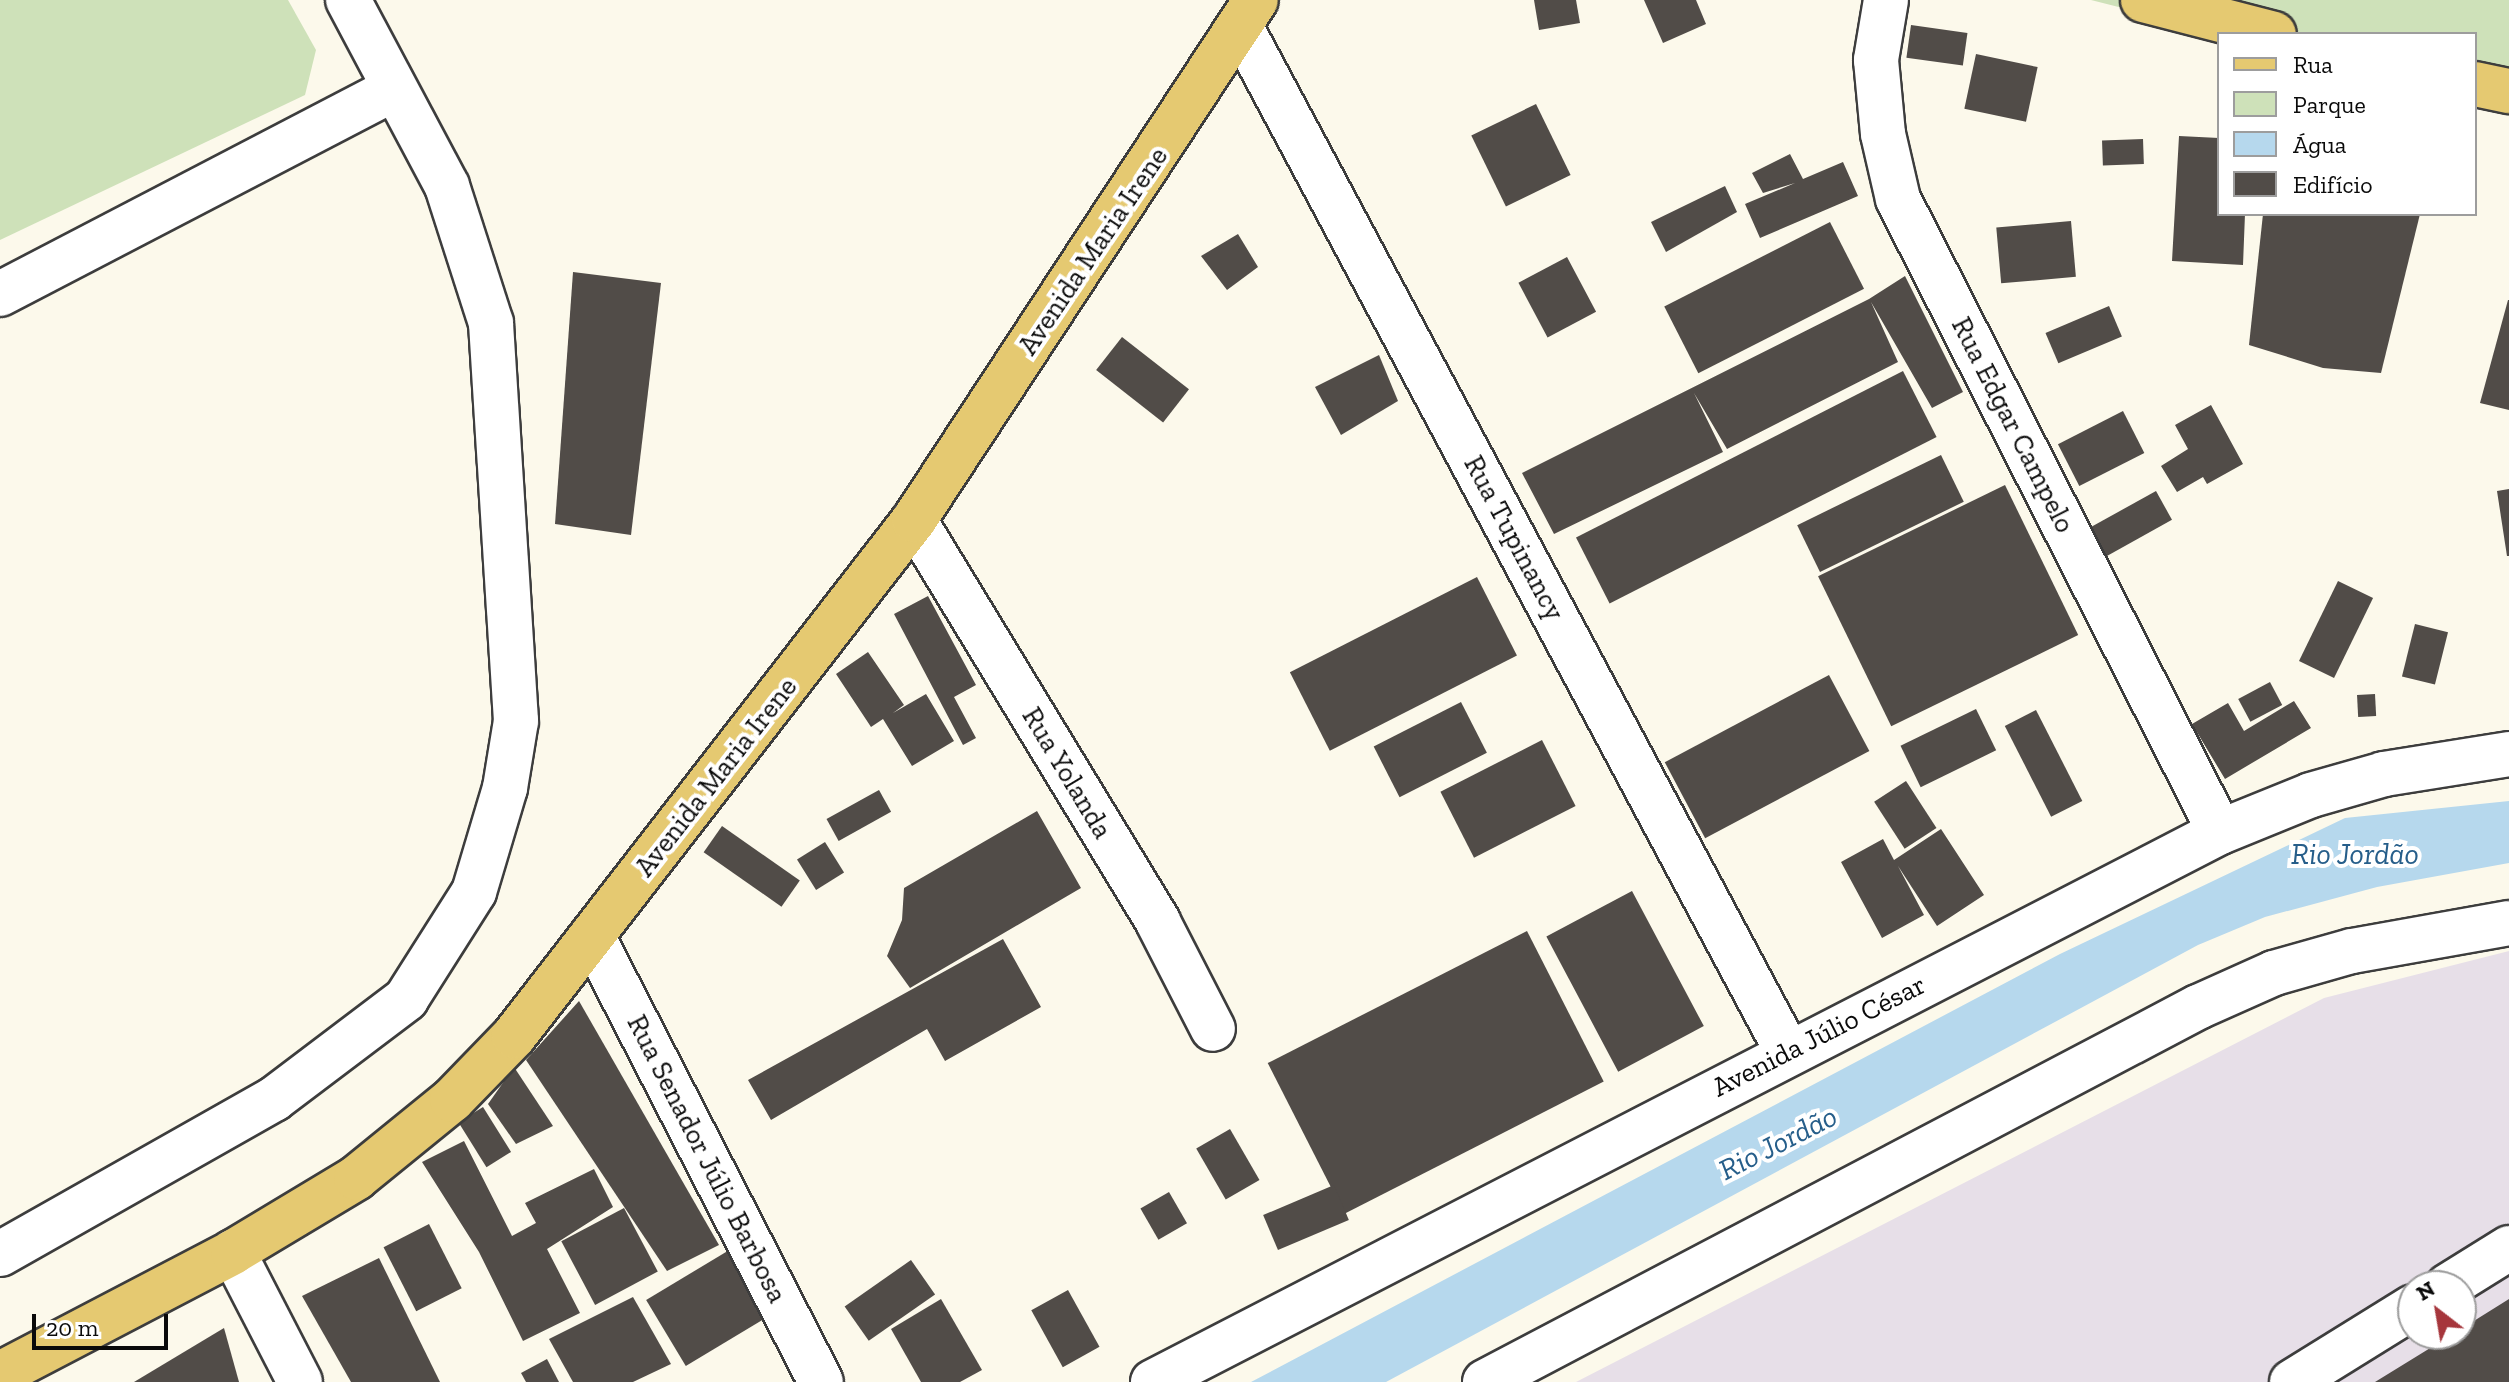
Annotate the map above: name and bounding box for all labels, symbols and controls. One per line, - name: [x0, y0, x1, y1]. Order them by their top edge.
- legend: [2217, 32, 2477, 216]
- text: Rua: [2293, 50, 2333, 79]
- text: Parque: [2293, 90, 2366, 119]
- text: Água: [2293, 130, 2346, 159]
- street label: Avenida Maria Irene: [1011, 141, 1175, 361]
- text: Edifício: [2293, 170, 2373, 199]
- street label: Rua Edgar Campelo: [1944, 311, 2082, 539]
- street label: Rua Tupinancy: [1456, 450, 1572, 626]
- street label: Avenida Maria Irene: [628, 671, 804, 883]
- street label: Rua Yolanda: [1014, 701, 1120, 845]
- water label: Rio Jordão: [2291, 836, 2419, 872]
- street label: Avenida Júlio César: [1706, 968, 1932, 1104]
- street label: Rua Senador Júlio Barbosa: [619, 1009, 795, 1309]
- water label: Rio Jordão: [1713, 1098, 1843, 1188]
- north arrow: [2397, 1270, 2477, 1350]
- text: N: [2411, 1275, 2440, 1307]
- scale bar: [36, 1298, 172, 1348]
- text: 20 m: [46, 1313, 98, 1342]

